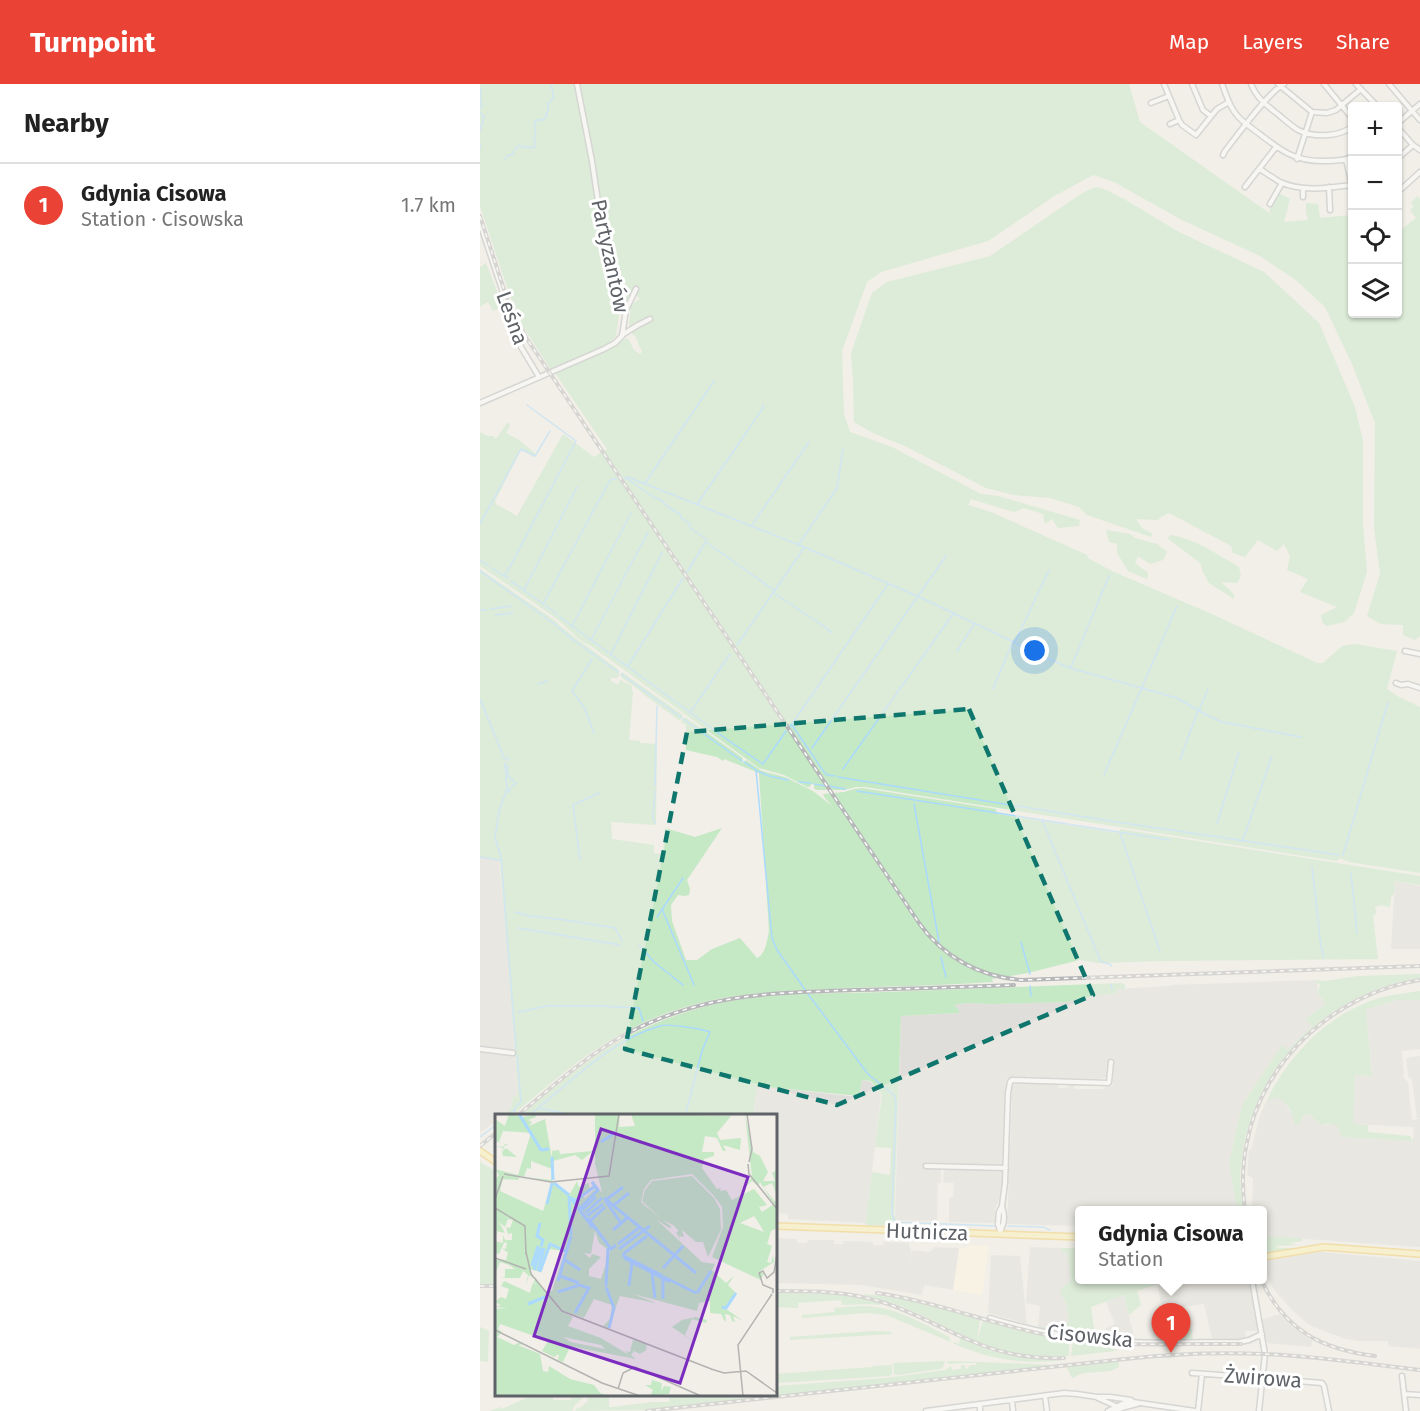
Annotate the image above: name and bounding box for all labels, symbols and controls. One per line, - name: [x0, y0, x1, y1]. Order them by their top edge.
- text: Turnpoint: [30, 26, 155, 59]
- text: Map: [1169, 29, 1209, 55]
- text: Layers: [1242, 29, 1303, 55]
- text: Share: [1336, 29, 1390, 55]
- map controls: [1348, 102, 1402, 318]
- button: +: [1348, 102, 1402, 156]
- text: Nearby: [24, 108, 109, 139]
- button: −: [1348, 156, 1402, 210]
- text: Gdynia Cisowa: [81, 180, 227, 207]
- text: 1: [39, 193, 48, 217]
- text: 1.7 km: [401, 193, 456, 217]
- street label: Partyzantów: [585, 197, 635, 315]
- text: Station · Cisowska: [81, 207, 244, 231]
- button: locate: [1348, 210, 1402, 264]
- button: layers: [1348, 264, 1402, 318]
- street label: Leśna: [490, 288, 534, 348]
- your location: [1020, 636, 1049, 665]
- inset map: [495, 1114, 777, 1396]
- popup: [1075, 1206, 1267, 1284]
- street label: Hutnicza: [885, 1218, 969, 1246]
- text: Gdynia Cisowa: [1098, 1220, 1244, 1247]
- text: Station: [1098, 1247, 1163, 1271]
- pin: 1: [1152, 1304, 1190, 1353]
- street label: Cisowska: [1046, 1319, 1134, 1353]
- street label: Żwirowa: [1223, 1362, 1303, 1394]

